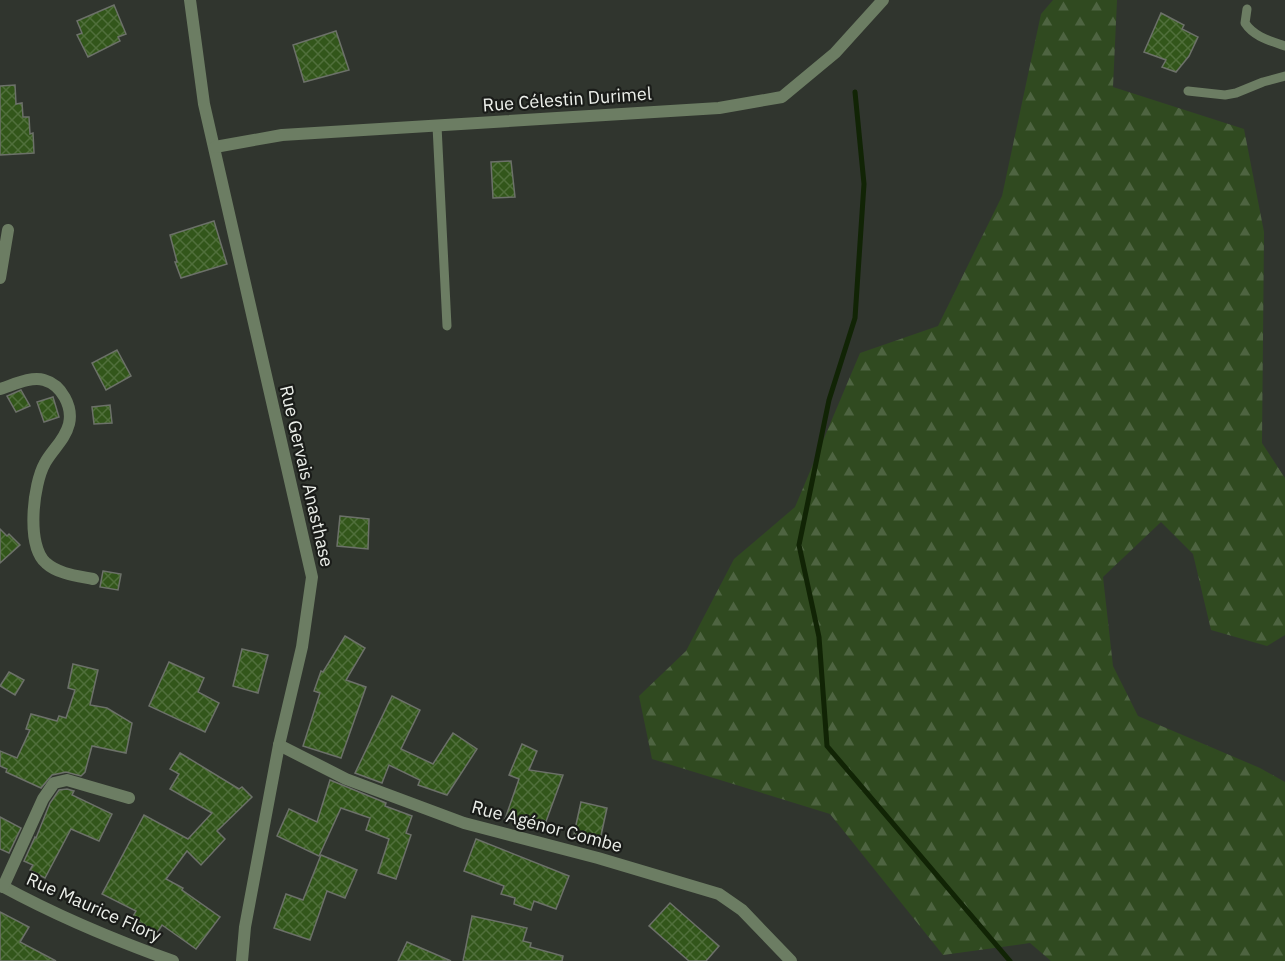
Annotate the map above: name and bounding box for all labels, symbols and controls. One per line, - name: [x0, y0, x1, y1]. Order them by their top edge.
- street label: Rue Célestin Durimel: [482, 82, 652, 116]
- street label: Rue Gervais Anasthase: [275, 383, 339, 569]
- street label: Rue Agénor Combe: [469, 795, 625, 857]
- street label: Rue Maurice Flory: [23, 867, 165, 947]

